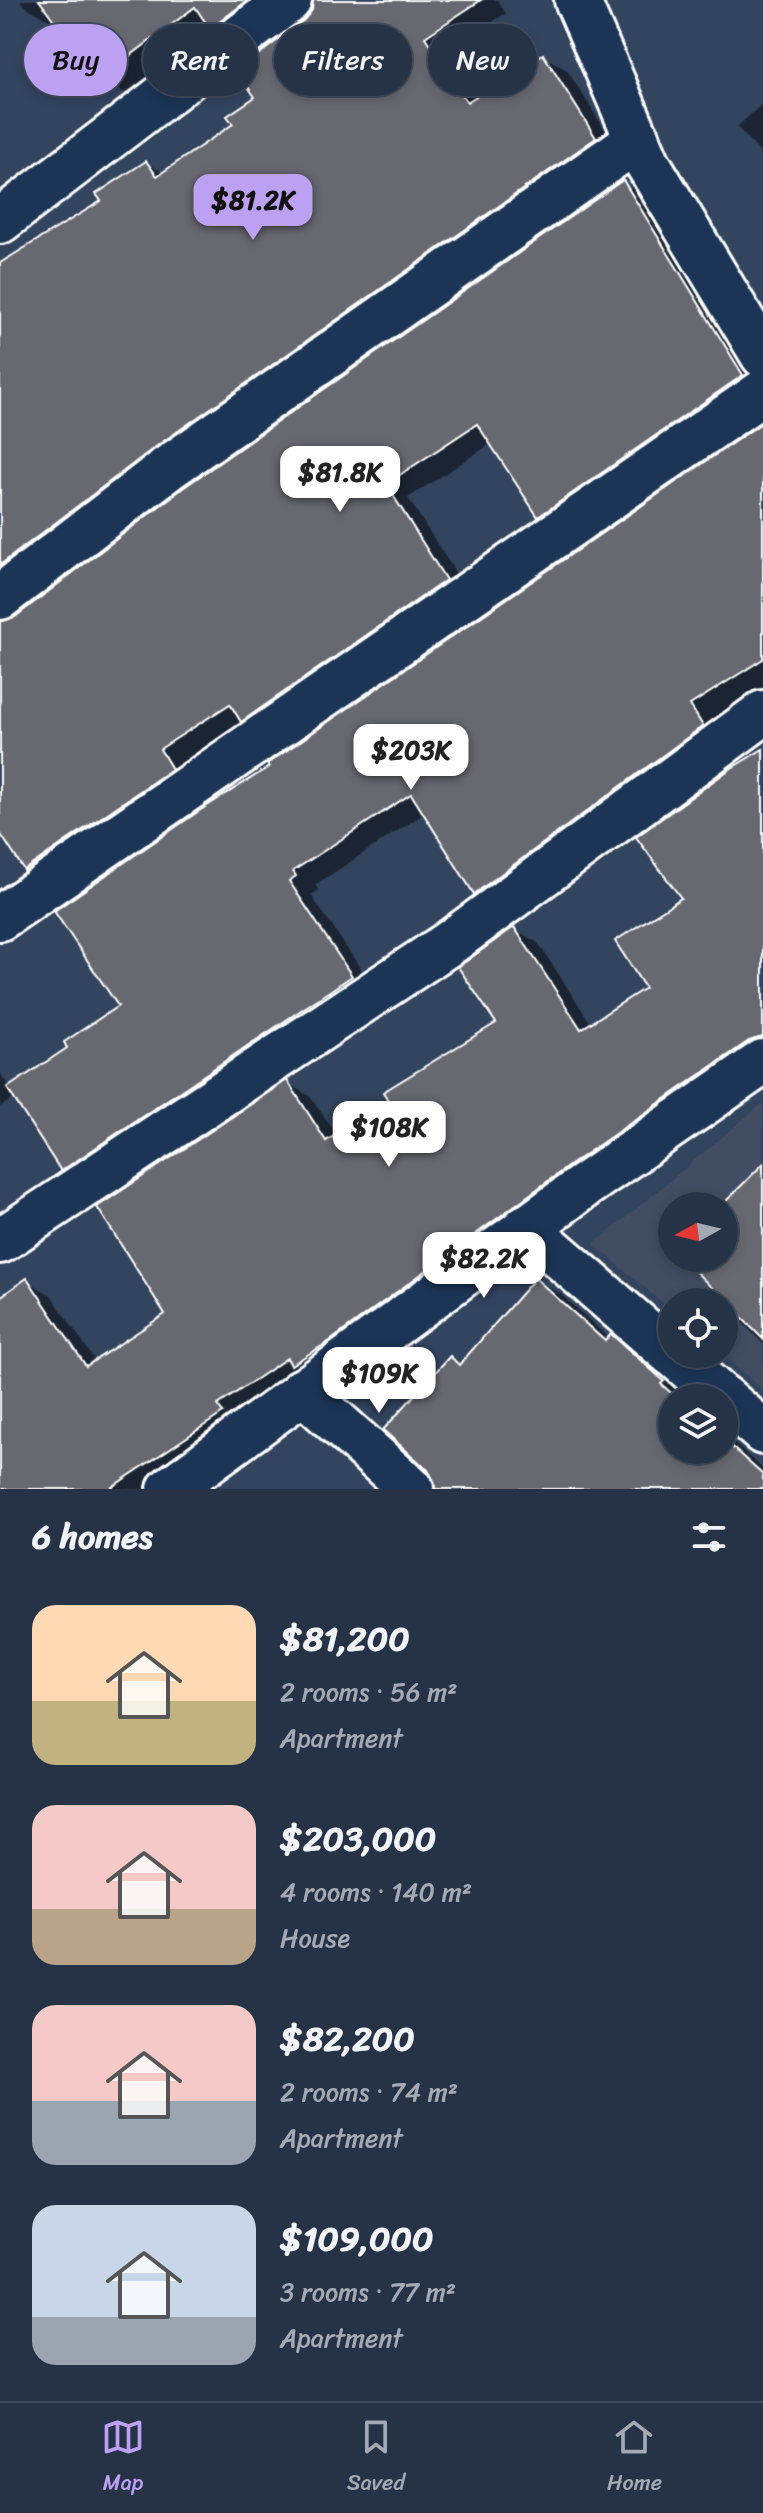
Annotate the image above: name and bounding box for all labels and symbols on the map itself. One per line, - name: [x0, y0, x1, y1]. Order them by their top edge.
- pin: $81.2K: [188, 174, 318, 242]
- pin: $81.8K: [275, 446, 405, 514]
- pin: $203K: [355, 724, 467, 792]
- pin: $108K: [333, 1101, 445, 1169]
- north arrow: [658, 1192, 738, 1272]
- pin: $82.2K: [419, 1232, 549, 1300]
- pin: $109K: [323, 1347, 435, 1415]

